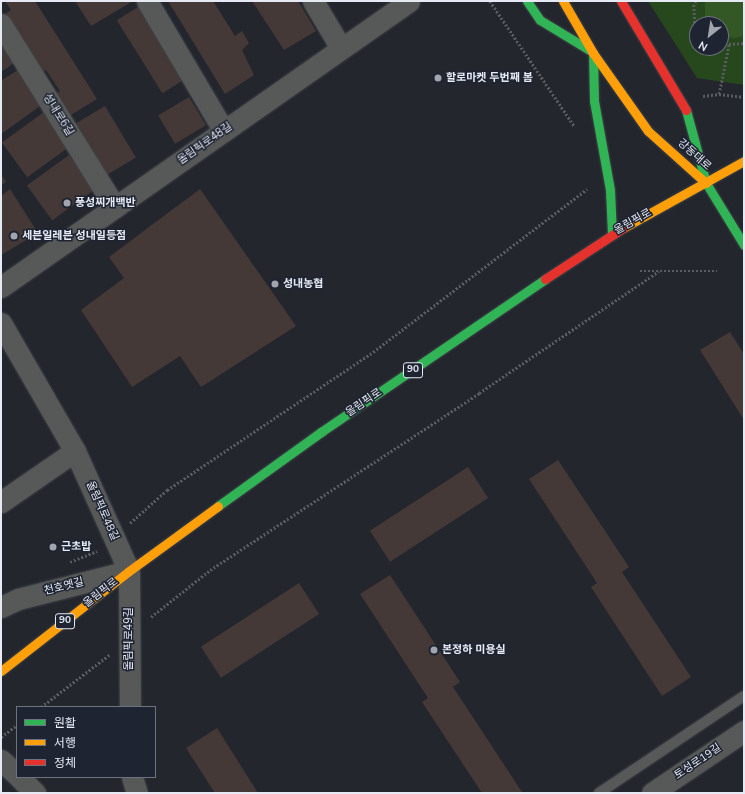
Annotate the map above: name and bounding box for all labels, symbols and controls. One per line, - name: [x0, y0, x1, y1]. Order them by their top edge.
- north arrow: [689, 16, 729, 56]
- text: N: [696, 37, 711, 55]
- place label: 할로마켓 두번째 봄: [446, 71, 533, 85]
- marker: 할로마켓 두번째 봄: [433, 73, 443, 83]
- street label: 성내로6길: [40, 92, 76, 138]
- street label: 올림픽로48길: [175, 120, 235, 168]
- street label: 강동대로: [675, 137, 713, 173]
- place label: 풍성찌개백반: [75, 196, 136, 210]
- marker: 풍성찌개백반: [62, 198, 72, 208]
- street label: 올림픽로: [612, 206, 654, 238]
- place label: 세븐일레븐 성내일등점: [22, 229, 126, 243]
- marker: 세븐일레븐 성내일등점: [9, 231, 19, 241]
- place label: 성내농협: [283, 277, 323, 291]
- marker: 성내농협: [270, 279, 280, 289]
- road number: 90: [403, 362, 423, 378]
- street label: 올림픽로: [344, 386, 384, 420]
- street label: 올림픽로48길: [83, 479, 121, 543]
- place label: 근초밥: [61, 540, 91, 554]
- marker: 근초밥: [48, 542, 58, 552]
- street label: 올림픽로: [81, 575, 121, 611]
- street label: 천호옛길: [43, 576, 85, 598]
- street label: 올림픽로49길: [122, 607, 136, 671]
- road number: 90: [55, 613, 75, 629]
- place label: 본정하 미용실: [442, 643, 506, 657]
- marker: 본정하 미용실: [429, 645, 439, 655]
- legend: [16, 706, 156, 778]
- text: 원활: [54, 715, 76, 731]
- text: 서행: [54, 735, 76, 751]
- street label: 토성로19길: [672, 742, 724, 782]
- text: 정체: [54, 755, 76, 771]

